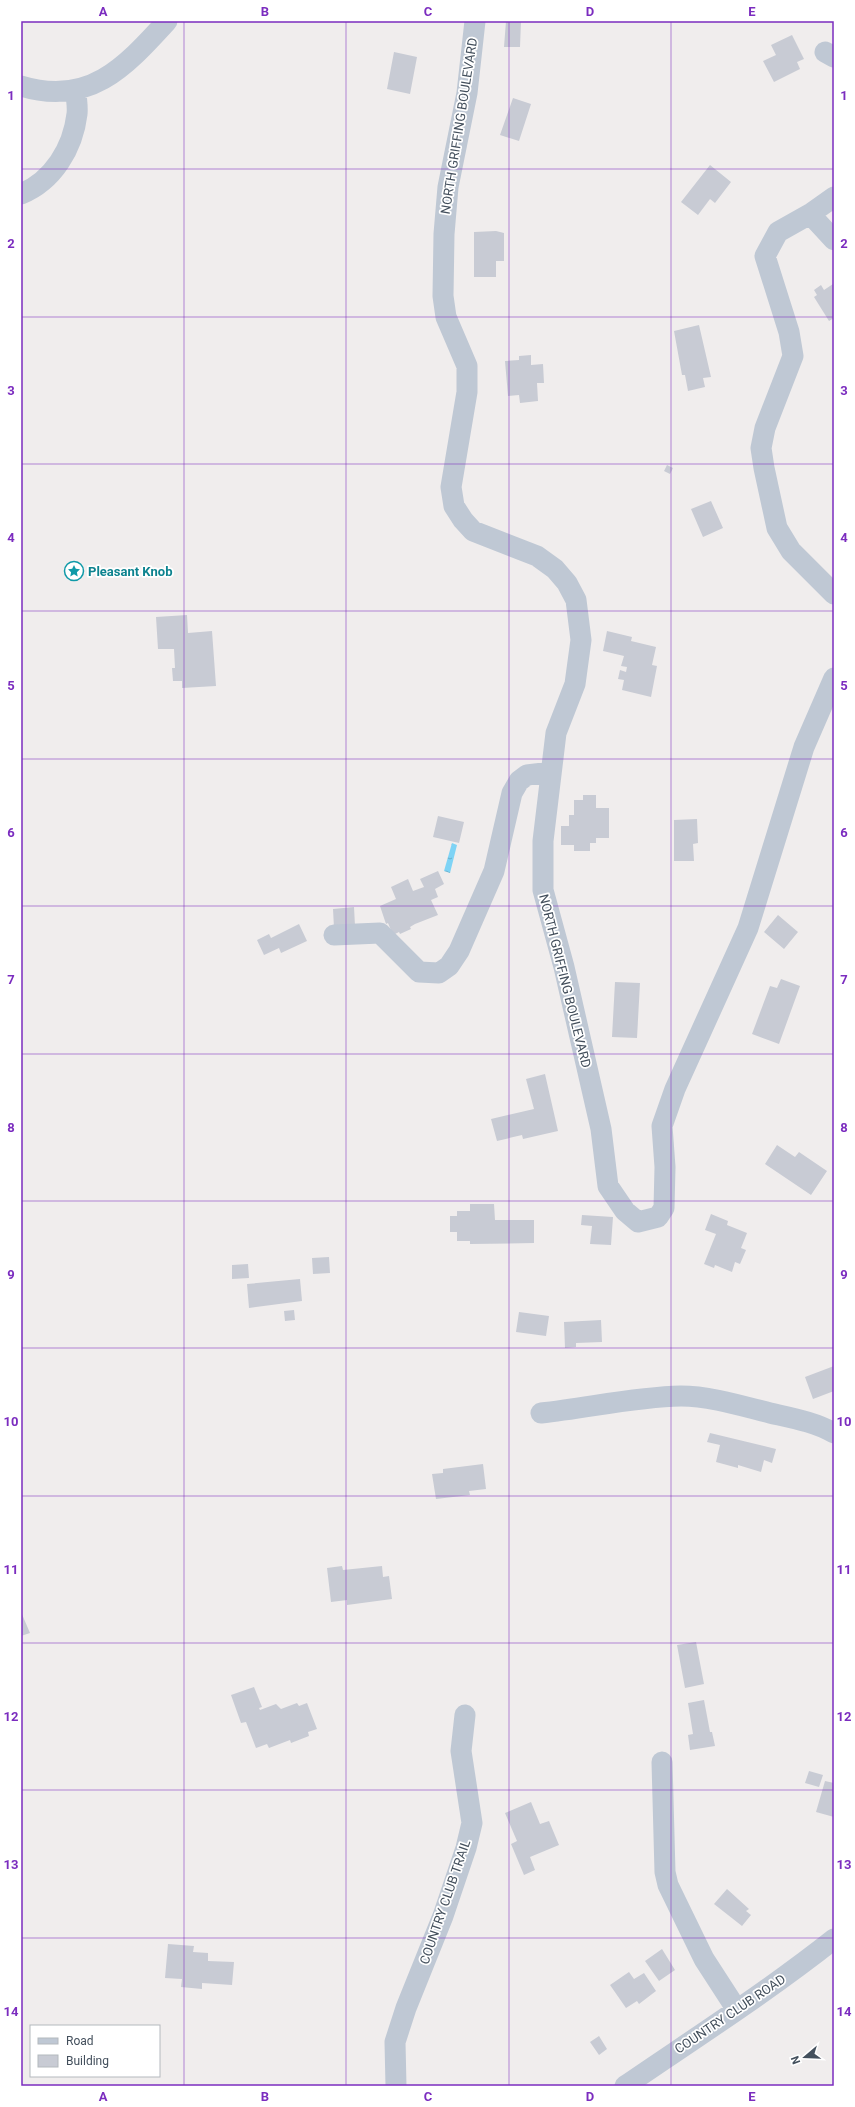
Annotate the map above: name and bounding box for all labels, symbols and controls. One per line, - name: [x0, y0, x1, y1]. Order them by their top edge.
- text: A: [99, 4, 108, 19]
- text: B: [261, 4, 269, 19]
- text: C: [424, 4, 433, 19]
- text: D: [586, 4, 594, 19]
- text: E: [748, 4, 756, 19]
- street label: NORTH GRIFFING BOULEVARD: [438, 37, 480, 215]
- text: 1: [7, 88, 15, 103]
- text: 1: [840, 88, 848, 103]
- text: 2: [7, 236, 15, 251]
- text: 2: [840, 236, 848, 251]
- text: 3: [7, 383, 15, 398]
- text: 3: [840, 383, 848, 398]
- text: 4: [7, 530, 15, 545]
- text: 4: [840, 530, 848, 545]
- place icon: Pleasant Knob: [63, 560, 85, 582]
- place label: Pleasant Knob: [88, 564, 173, 579]
- text: 5: [7, 678, 15, 693]
- text: 5: [840, 678, 848, 693]
- text: 6: [7, 825, 15, 840]
- text: 6: [840, 825, 848, 840]
- street label: NORTH GRIFFING BOULEVARD: [536, 893, 594, 1069]
- text: 7: [7, 972, 15, 987]
- text: 7: [840, 972, 848, 987]
- text: 8: [7, 1120, 15, 1135]
- text: 8: [840, 1120, 848, 1135]
- text: 9: [7, 1267, 15, 1282]
- text: 9: [840, 1267, 848, 1282]
- text: 10: [4, 1414, 18, 1429]
- text: 10: [837, 1414, 851, 1429]
- text: 11: [4, 1562, 18, 1577]
- text: 11: [837, 1562, 851, 1577]
- text: 12: [4, 1709, 18, 1724]
- text: 12: [837, 1709, 851, 1724]
- street label: COUNTRY CLUB TRAIL: [417, 1838, 473, 1966]
- text: 13: [4, 1857, 18, 1872]
- text: 13: [837, 1857, 851, 1872]
- street label: COUNTRY CLUB ROAD: [672, 1971, 788, 2057]
- text: 14: [4, 2004, 19, 2019]
- text: 14: [837, 2004, 852, 2019]
- legend: [30, 2025, 160, 2077]
- text: Road: [66, 2034, 94, 2048]
- north arrow: [785, 2037, 825, 2077]
- text: Building: [66, 2054, 109, 2068]
- text: N: [789, 2054, 803, 2066]
- text: A: [99, 2089, 108, 2104]
- text: B: [261, 2089, 269, 2104]
- text: C: [424, 2089, 433, 2104]
- text: D: [586, 2089, 594, 2104]
- text: E: [748, 2089, 756, 2104]

